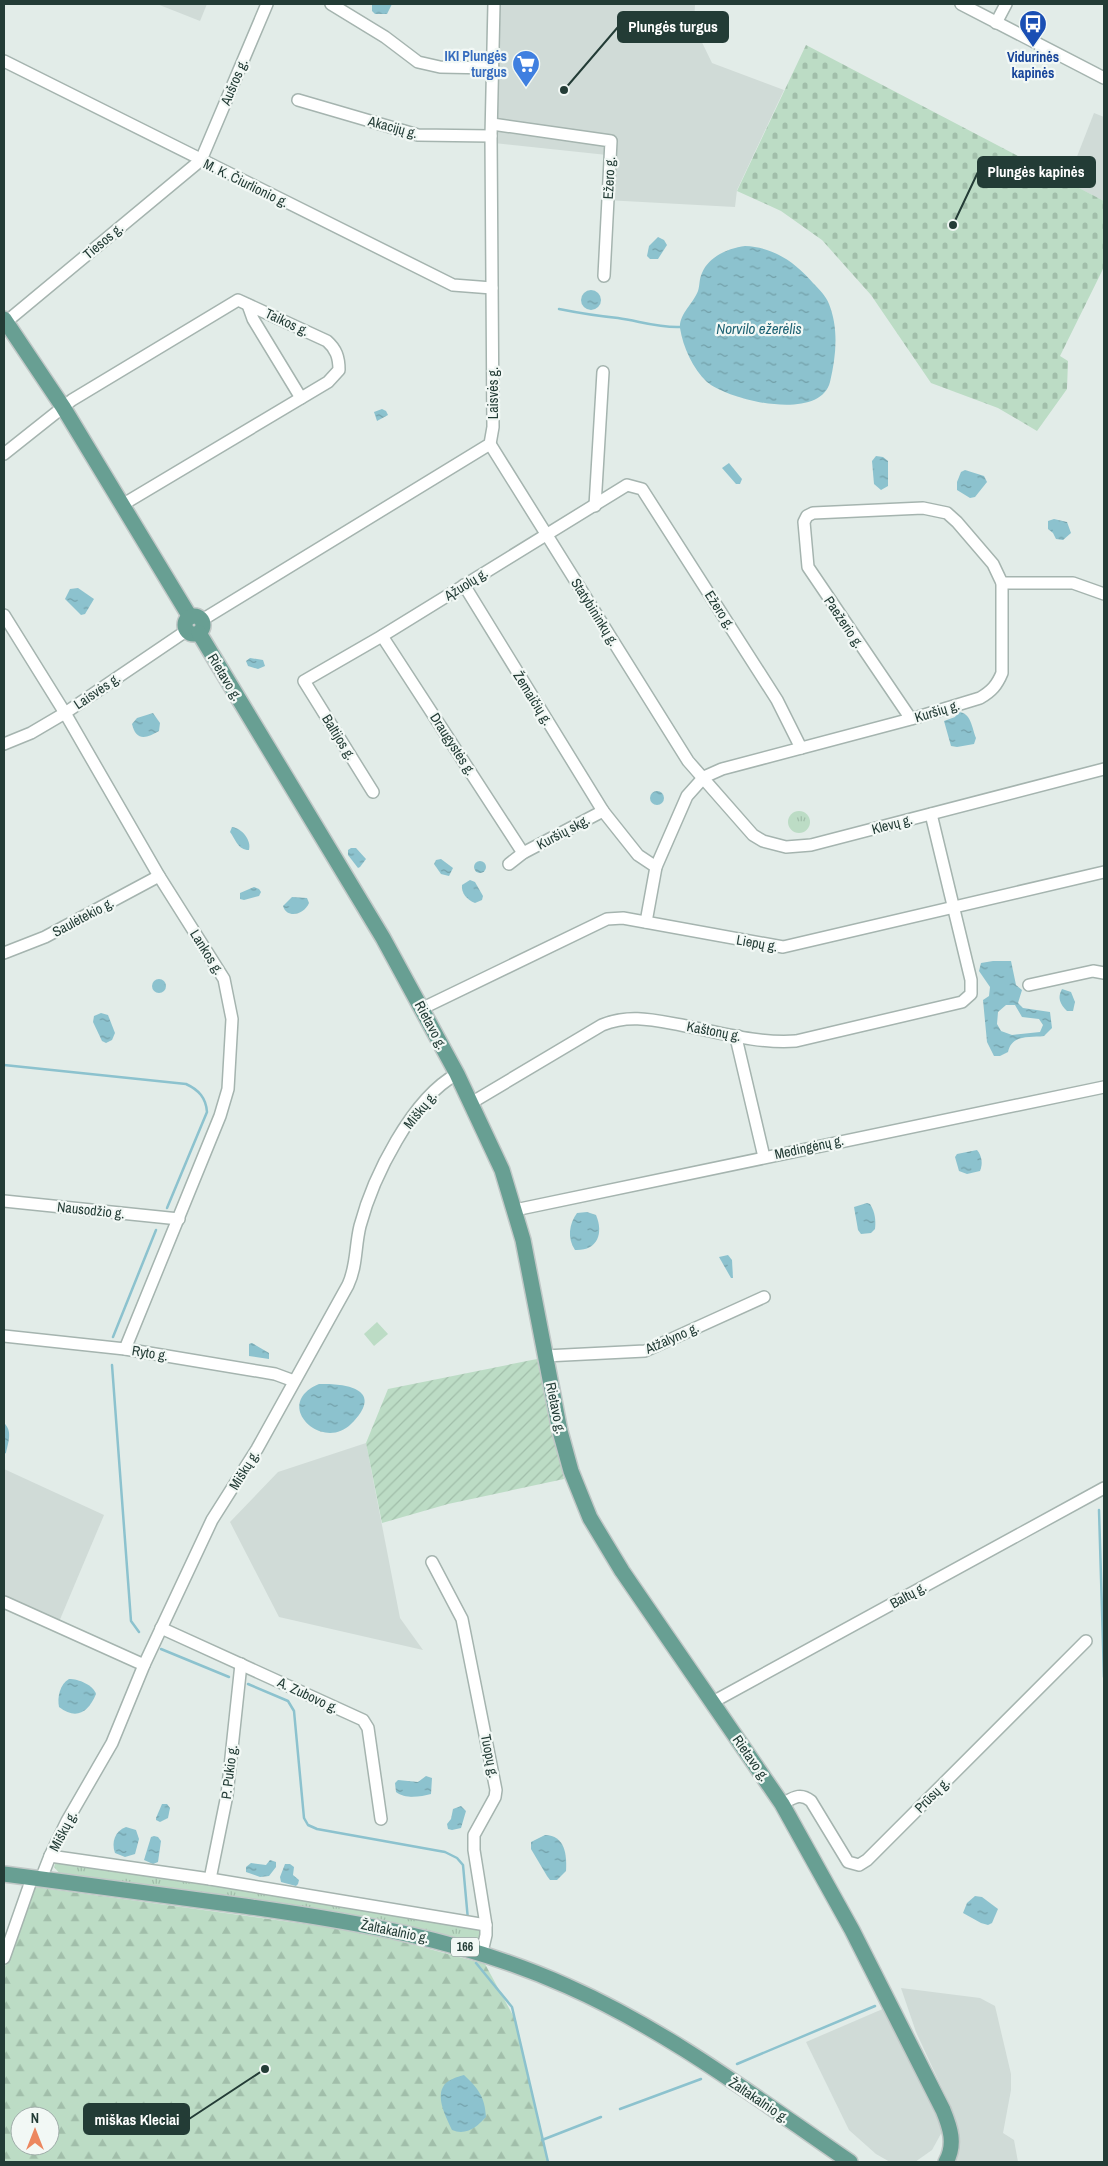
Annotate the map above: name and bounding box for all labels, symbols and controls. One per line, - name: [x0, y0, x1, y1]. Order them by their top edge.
- bus stop icon: Vidurinės kapinės: [1018, 9, 1048, 48]
- callout: Plungės turgus: [618, 12, 728, 42]
- text: Plungės turgus: [628, 16, 718, 37]
- place label: IKI Plungės turgus: [444, 47, 507, 81]
- place label: Vidurinės kapinės: [1007, 48, 1059, 82]
- supermarket icon: IKI Plungės turgus: [511, 49, 541, 88]
- street label: Aušros g.: [216, 56, 252, 109]
- street label: Akacijų g.: [365, 112, 420, 142]
- street label: M. K. Čiurlionio g.: [200, 155, 292, 211]
- street label: Ežero g.: [599, 156, 619, 200]
- callout: Plungės kapinės: [978, 157, 1095, 187]
- text: Plungės kapinės: [987, 161, 1085, 182]
- street label: Tiesos g.: [79, 219, 127, 263]
- street label: Taikos g.: [262, 304, 312, 340]
- water label: Norvilo ežerėlis: [716, 318, 802, 339]
- street label: Laisvės g.: [484, 367, 502, 419]
- street label: Ąžuolų g.: [440, 564, 491, 605]
- street label: Statybininkų g.: [567, 575, 623, 649]
- street label: Ežero g.: [701, 587, 739, 633]
- street label: Paežerio g.: [820, 593, 868, 651]
- street label: Rietavo g.: [204, 650, 246, 704]
- street label: Žemaičių g.: [509, 668, 557, 728]
- street label: Laisvės g.: [70, 669, 124, 713]
- street label: Kuršių g.: [912, 696, 962, 726]
- street label: Draugystės g.: [426, 709, 480, 779]
- street label: Baltijos g.: [318, 711, 360, 763]
- street label: Klevų g.: [870, 810, 914, 838]
- street label: Kuršių skg.: [533, 811, 593, 853]
- street label: Saulėtekio g.: [49, 893, 117, 941]
- street label: Lankos g.: [186, 926, 228, 978]
- street label: Liepų g.: [735, 931, 779, 955]
- street label: Rietavo g.: [411, 998, 451, 1052]
- street label: Kaštonų g.: [685, 1017, 743, 1045]
- street label: Miškų g.: [399, 1087, 441, 1133]
- street label: Medingėnų g.: [773, 1131, 845, 1163]
- street label: Nausodžio g.: [56, 1198, 126, 1222]
- street label: Atžalyno g.: [641, 1318, 702, 1358]
- street label: Ryto g.: [131, 1341, 169, 1365]
- street label: Rietavo g.: [542, 1381, 570, 1435]
- street label: Miškų g.: [225, 1447, 263, 1493]
- street label: Baltų g.: [887, 1578, 929, 1612]
- street label: A. Zubovo g.: [274, 1673, 341, 1717]
- street label: Rietavo g.: [729, 1731, 773, 1785]
- street label: Tuopų g.: [477, 1733, 503, 1779]
- street label: P. Pukio g.: [217, 1744, 241, 1800]
- street label: Prūsų g.: [911, 1774, 953, 1816]
- street label: Miškų g.: [45, 1808, 81, 1854]
- street label: Žaltakalnio g.: [359, 1915, 431, 1947]
- road number: 166: [451, 1938, 479, 1956]
- street label: Žaltakalnio g.: [725, 2073, 793, 2127]
- callout: miškas Kleciai: [84, 2104, 189, 2134]
- north arrow: [10, 2106, 60, 2156]
- text: N: [31, 2109, 39, 2127]
- text: miškas Kleciai: [95, 2109, 179, 2130]

